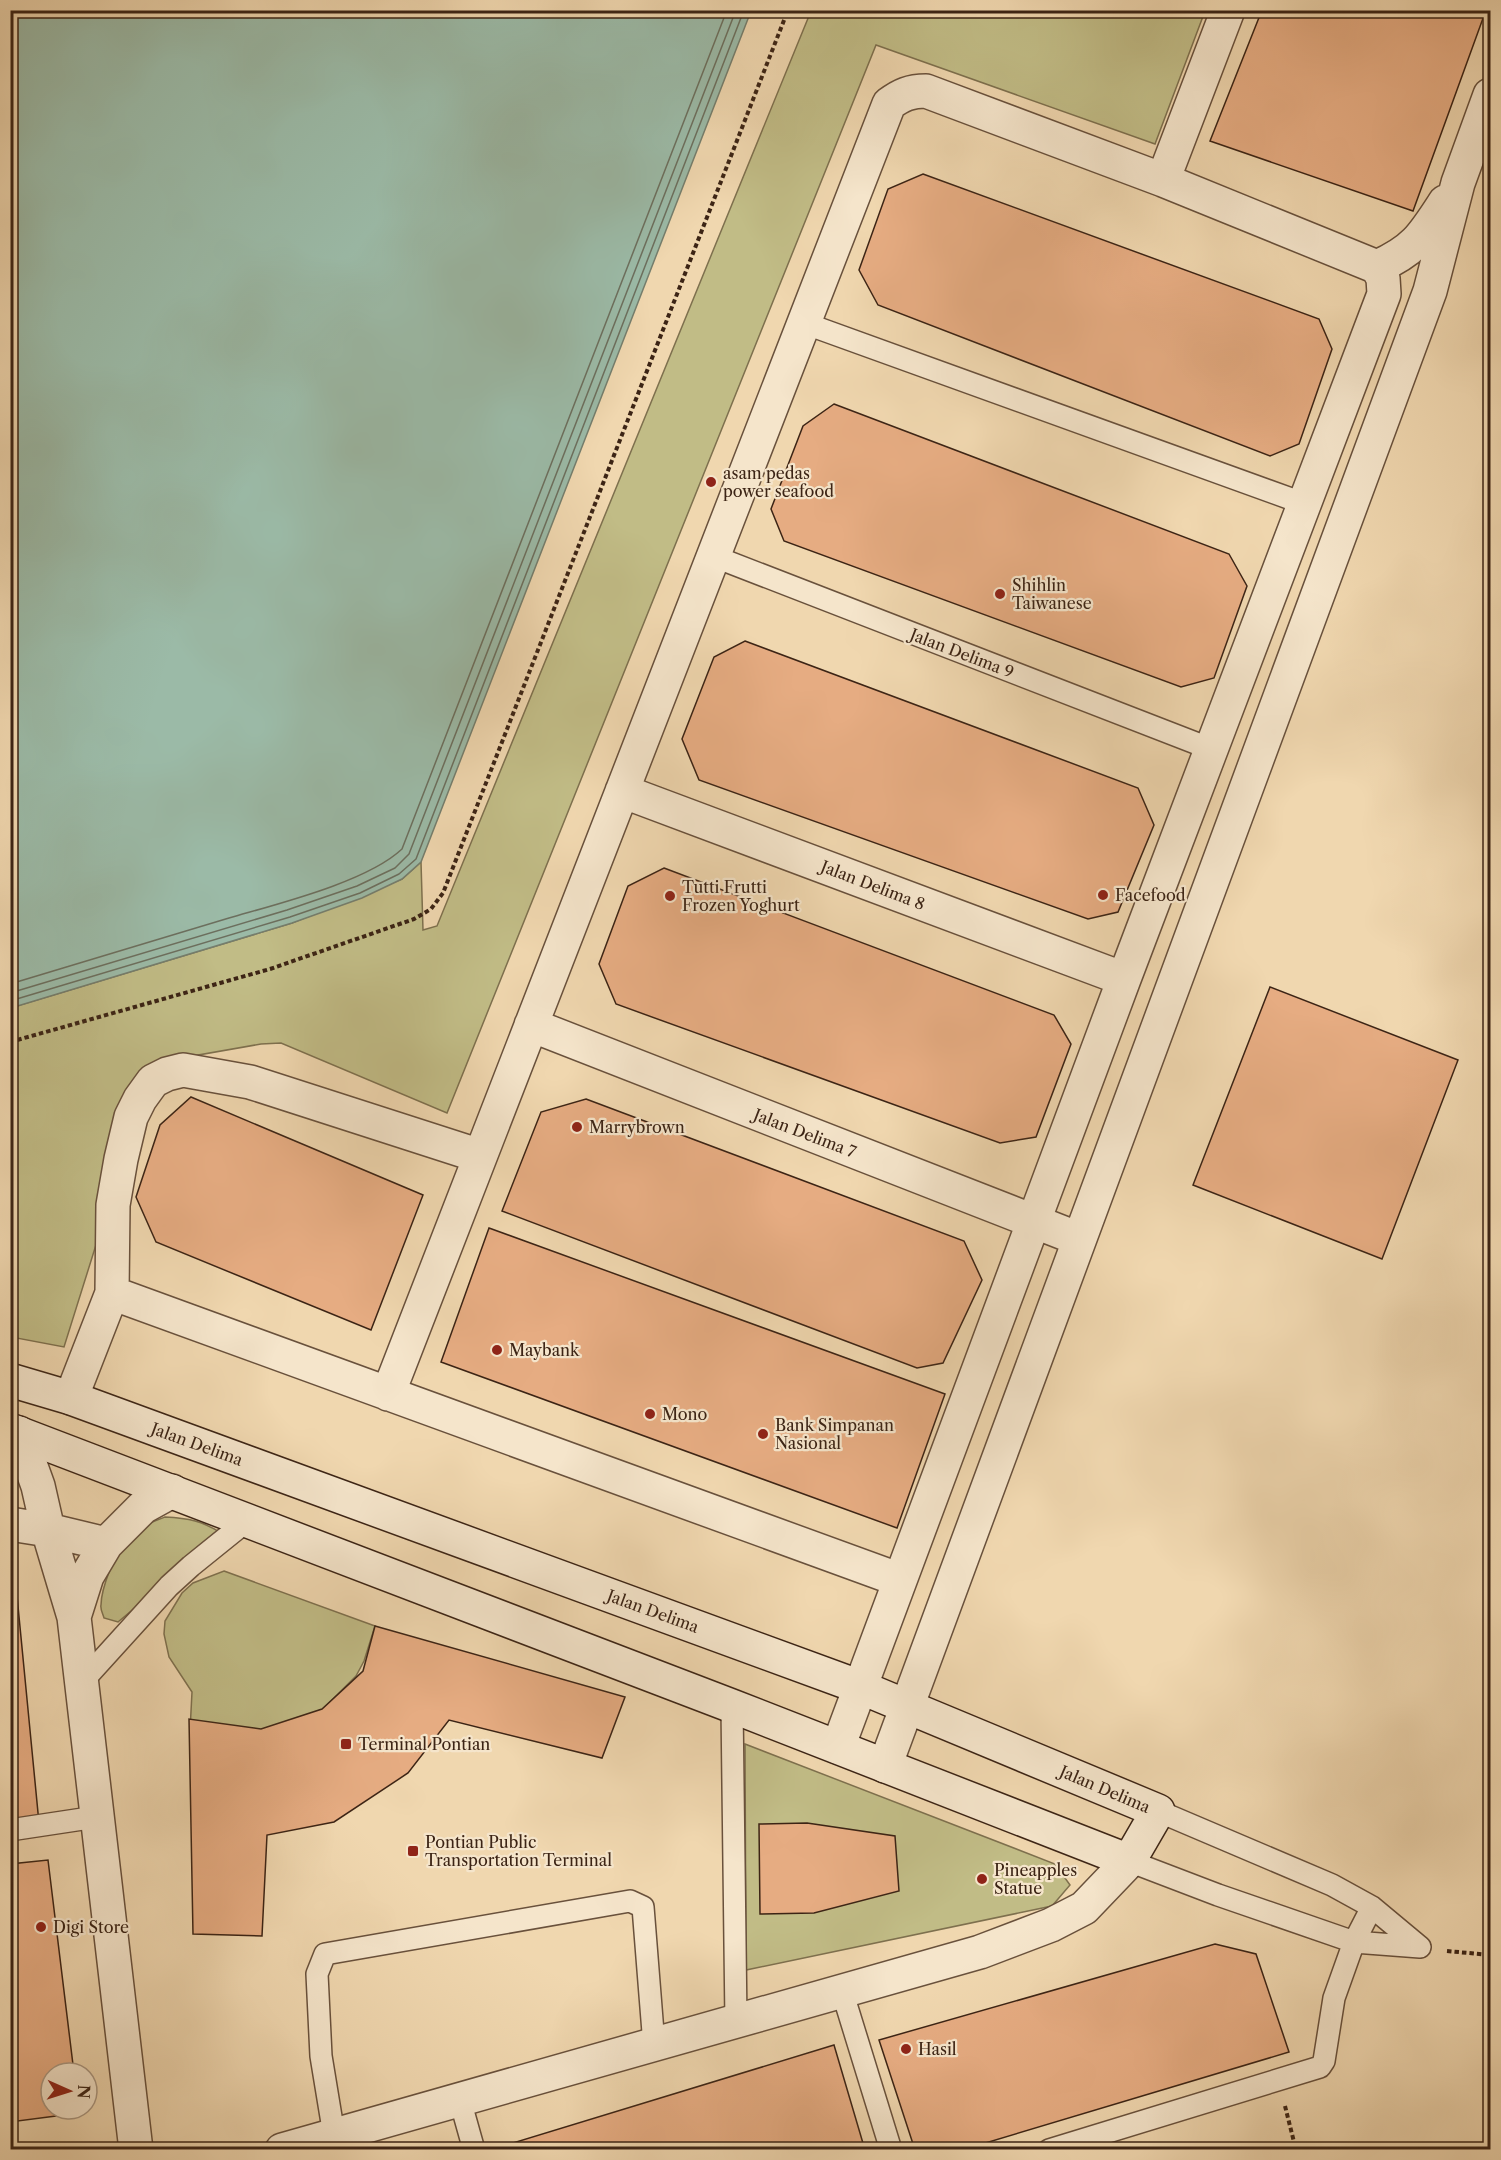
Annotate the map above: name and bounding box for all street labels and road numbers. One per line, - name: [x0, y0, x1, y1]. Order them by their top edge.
- street label: Jalan Delima 9: [904, 623, 1017, 682]
- street label: Jalan Delima 8: [815, 855, 928, 914]
- street label: Jalan Delima 7: [748, 1103, 859, 1162]
- street label: Jalan Delima: [146, 1417, 246, 1470]
- street label: Jalan Delima: [602, 1584, 702, 1637]
- street label: Jalan Delima: [1054, 1760, 1154, 1817]

